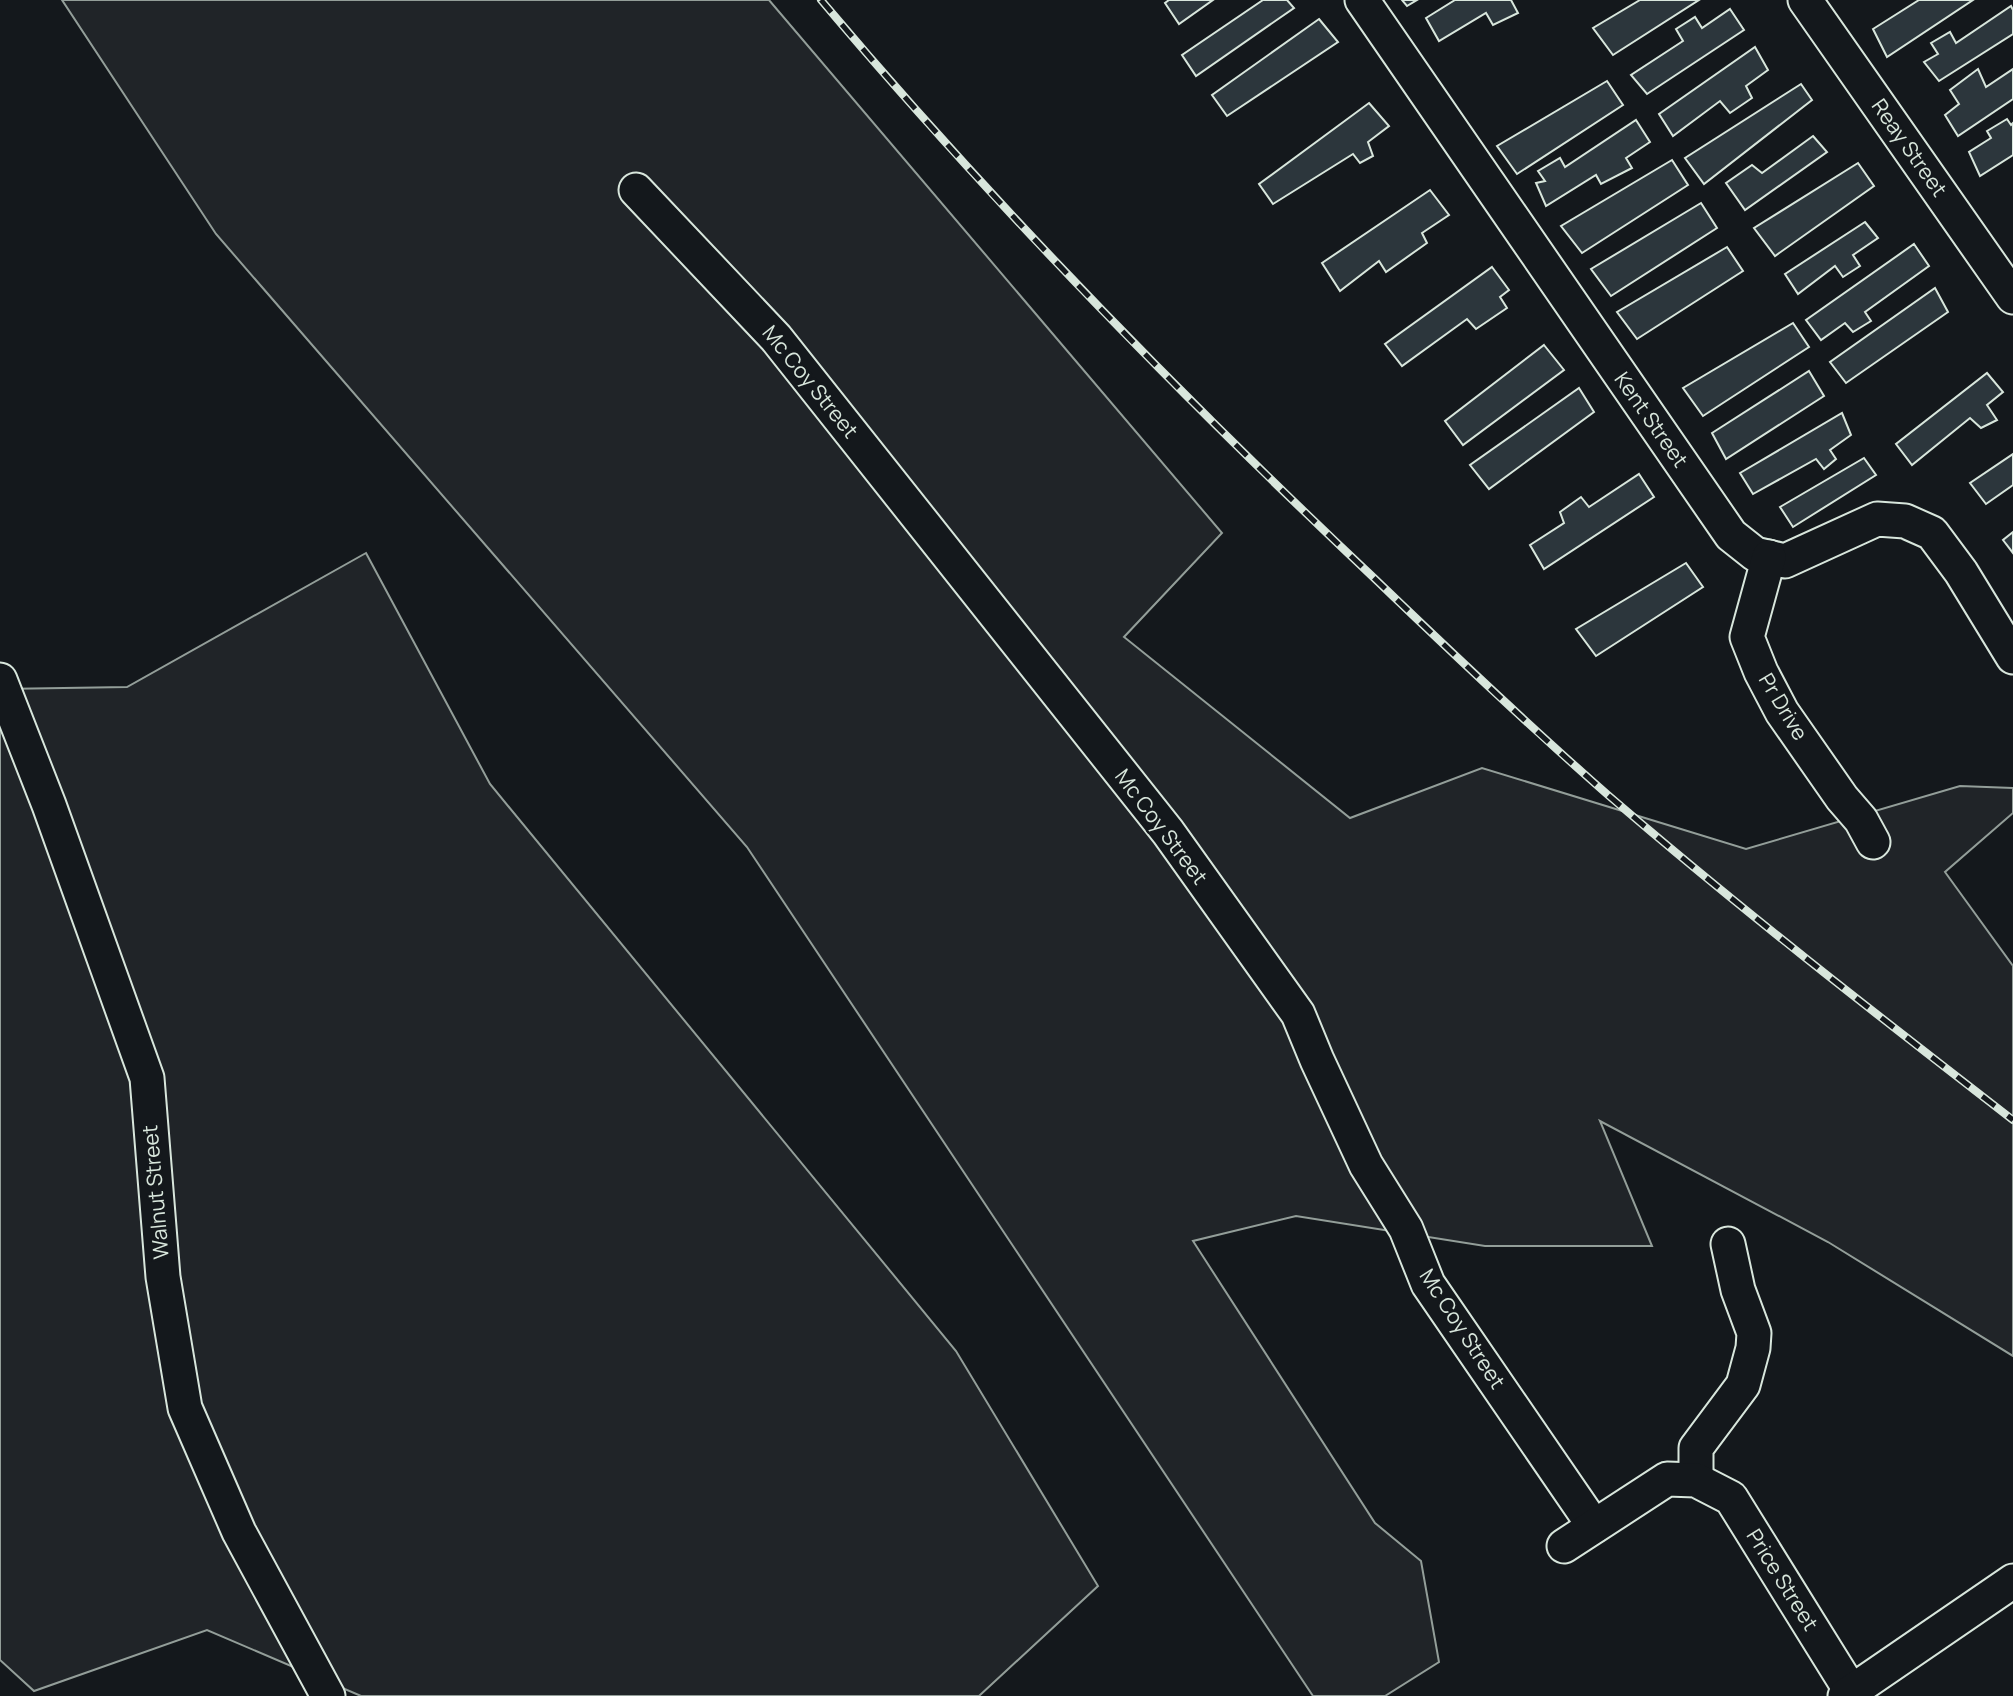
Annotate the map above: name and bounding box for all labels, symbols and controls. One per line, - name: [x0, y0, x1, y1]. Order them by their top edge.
- street label: Reay Street: [1866, 93, 1954, 202]
- street label: Mc Coy Street: [757, 319, 865, 444]
- street label: Kent Street: [1609, 366, 1695, 473]
- street label: Pr Drive: [1753, 668, 1815, 745]
- street label: Mc Coy Street: [1109, 763, 1214, 890]
- street label: Walnut Street: [135, 1124, 175, 1260]
- street label: Mc Coy Street: [1414, 1263, 1512, 1394]
- street label: Price Street: [1741, 1523, 1825, 1635]

